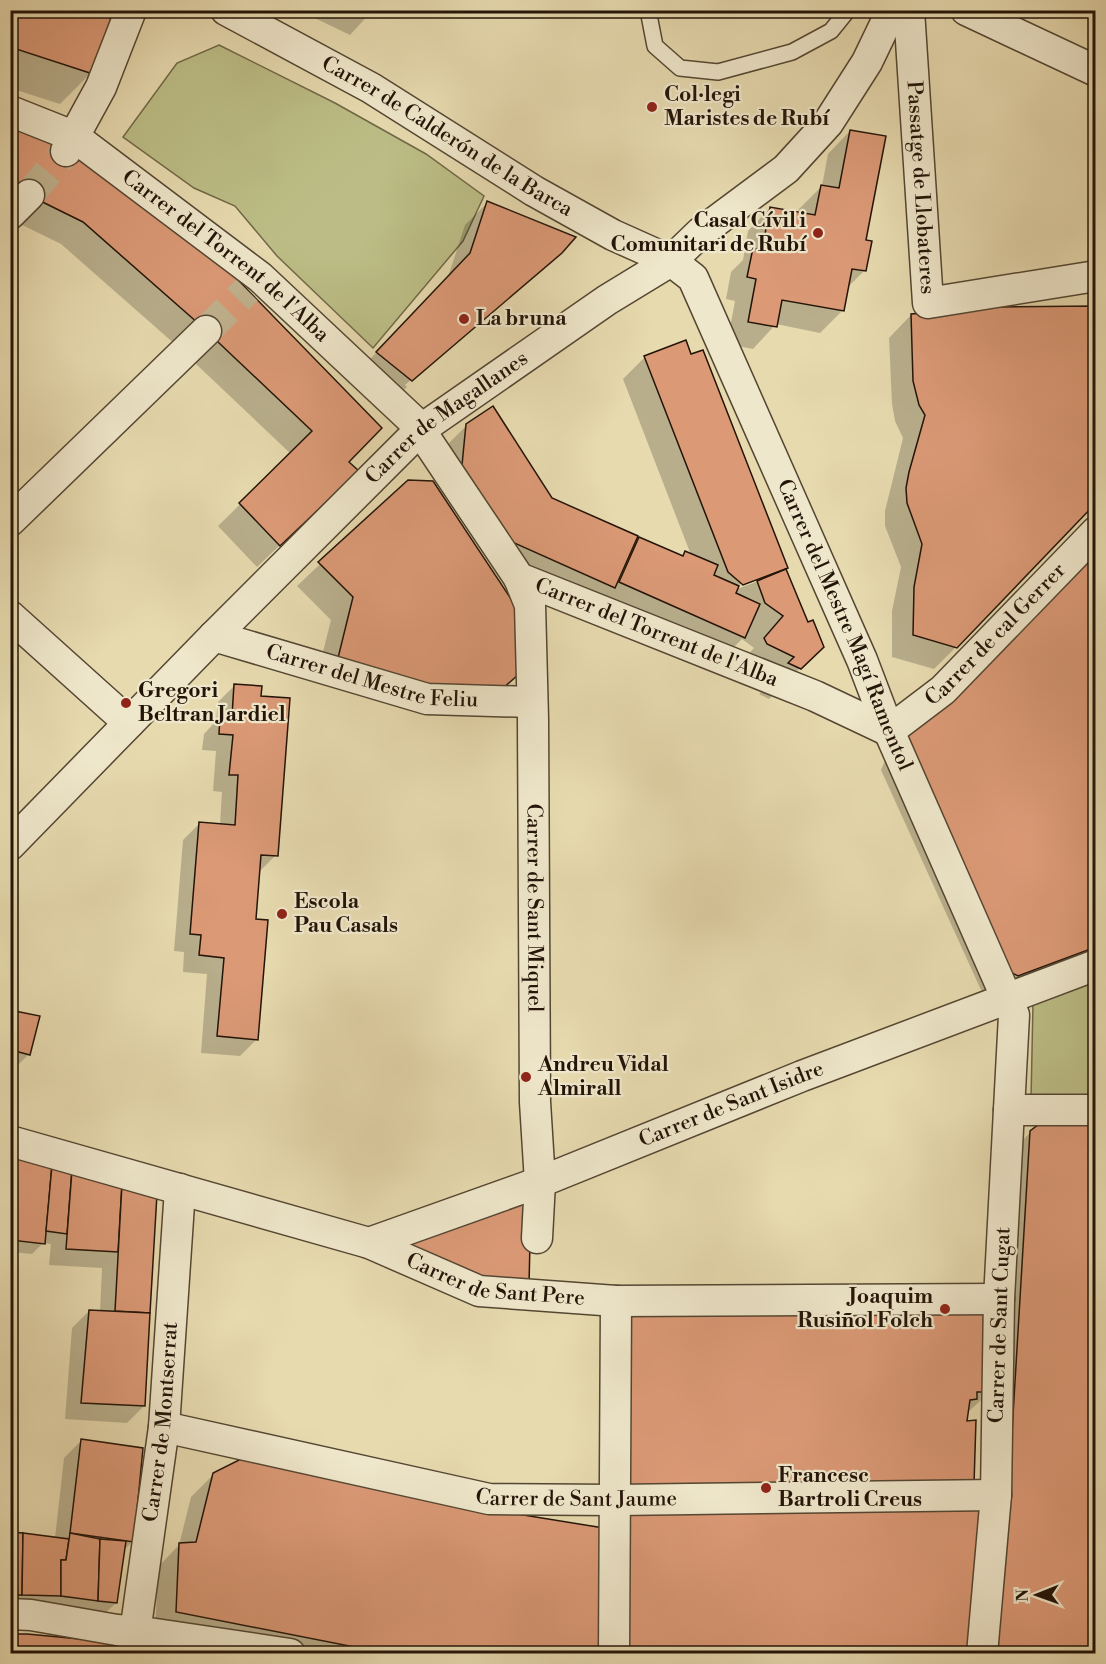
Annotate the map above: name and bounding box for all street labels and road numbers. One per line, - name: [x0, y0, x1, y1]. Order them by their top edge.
- street label: Carrer de Calderón de la Barca: [317, 51, 577, 223]
- street label: Passatge de Llobateres: [901, 80, 940, 295]
- street label: Carrer del Torrent de l'Alba: [117, 164, 335, 348]
- street label: Carrer de Magallanes: [360, 346, 533, 490]
- street label: Carrer del Mestre Magí Ramentol: [771, 475, 918, 775]
- street label: Carrer de cal Gerrer: [920, 558, 1072, 712]
- street label: Carrer del Torrent de l'Alba: [531, 573, 782, 693]
- street label: Carrer del Mestre Feliu: [263, 639, 479, 713]
- street label: Carrer de Sant Miquel: [520, 803, 548, 1012]
- street label: Carrer de Sant Isidre: [635, 1056, 827, 1154]
- street label: Carrer de Sant Cugat: [984, 1226, 1016, 1424]
- street label: Carrer de Sant Pere: [402, 1248, 586, 1312]
- street label: Carrer de Montserrat: [138, 1320, 184, 1524]
- street label: Carrer de Sant Jaume: [473, 1483, 677, 1513]

